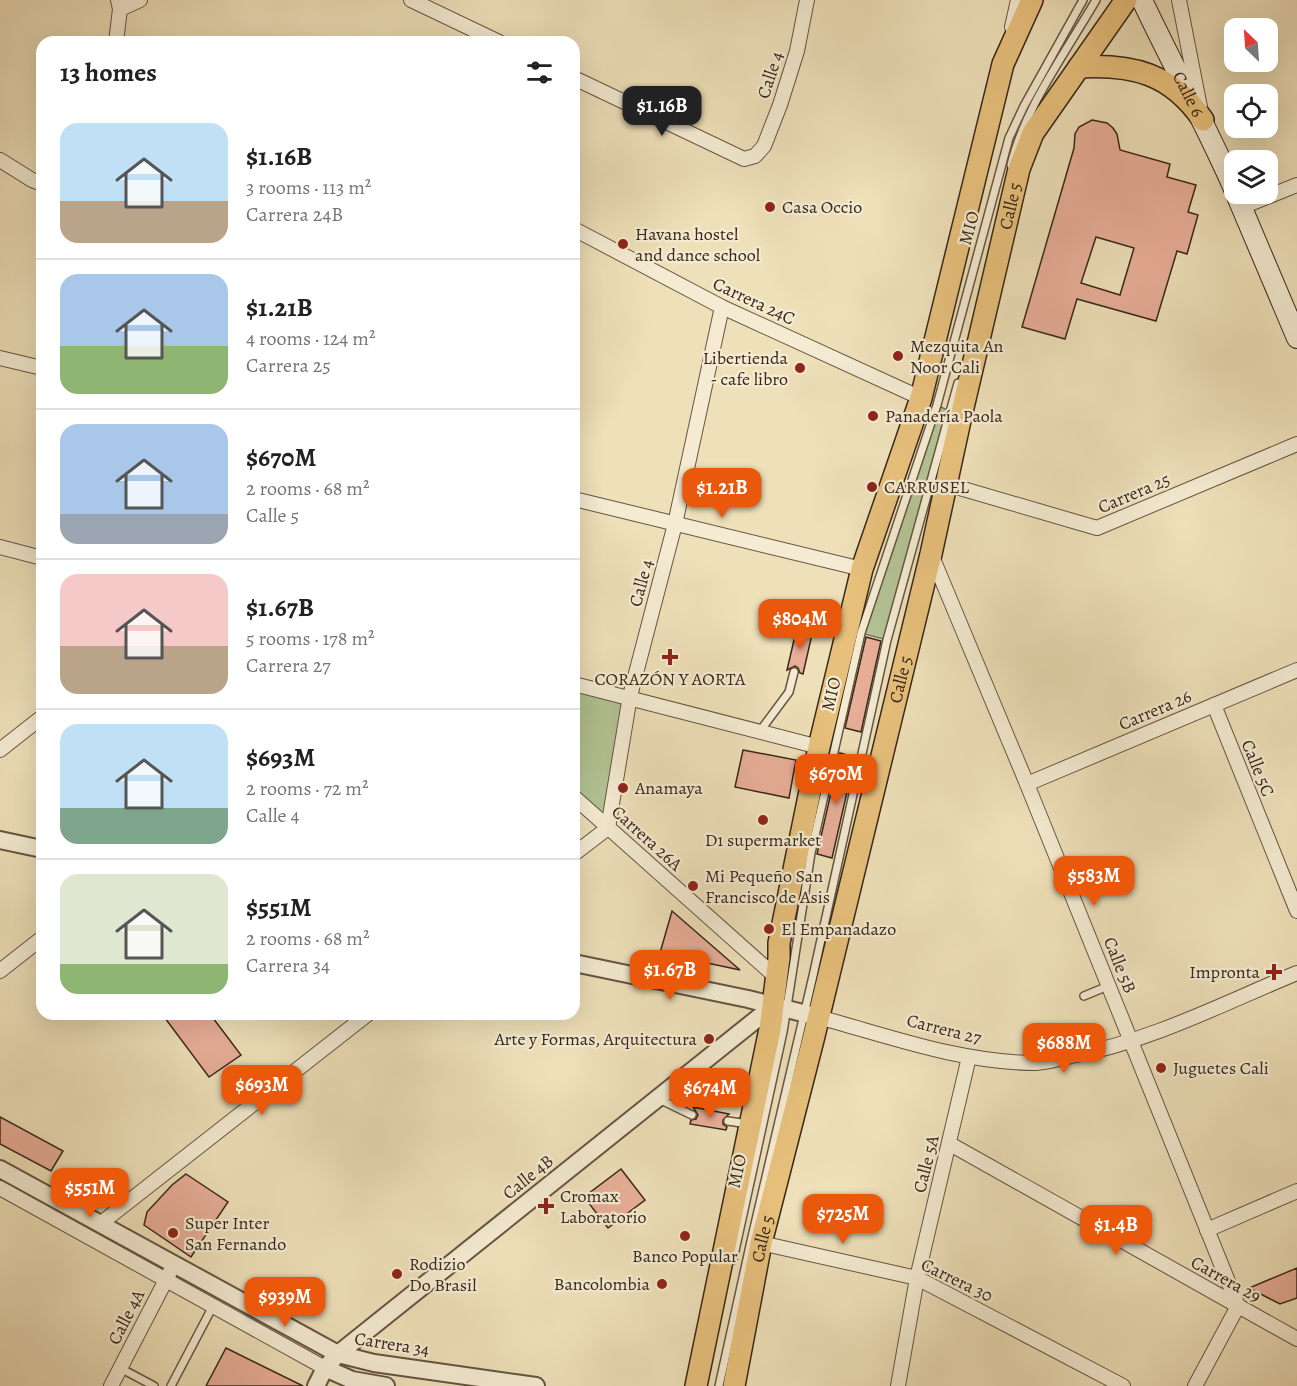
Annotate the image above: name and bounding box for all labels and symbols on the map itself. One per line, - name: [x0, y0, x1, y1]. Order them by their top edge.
- north arrow: [1224, 18, 1278, 72]
- street label: Calle 4: [751, 48, 789, 102]
- street label: Calle 6: [1167, 67, 1210, 121]
- pin: $1.16B: [613, 86, 711, 137]
- street label: Calle 5: [993, 180, 1027, 232]
- place label: Casa Occio: [782, 195, 862, 219]
- marker: Casa Occio: [763, 200, 777, 214]
- street label: MIO: [953, 208, 985, 248]
- place label: Havana hostel and dance school: [635, 222, 761, 267]
- marker: Havana hostel and dance school: [616, 237, 630, 251]
- street label: Carrera 24C: [709, 272, 799, 330]
- place label: Mezquita An Noor Cali: [910, 334, 1003, 379]
- place label: Libertienda - cafe libro: [703, 346, 789, 391]
- marker: Mezquita An Noor Cali: [891, 349, 905, 363]
- marker: Libertienda - cafe libro: [793, 361, 807, 375]
- place label: Panadería Paola: [885, 404, 1003, 428]
- marker: Panadería Paola: [866, 409, 880, 423]
- street label: Carrera 25: [1094, 467, 1174, 519]
- pin: $1.21B: [673, 468, 771, 519]
- place label: CARRUSEL: [884, 475, 970, 499]
- marker: CARRUSEL: [865, 480, 879, 494]
- street label: Calle 4: [623, 557, 659, 609]
- pin: $804M: [758, 599, 842, 650]
- marker: CORAZÓN Y AORTA: [661, 648, 679, 666]
- street label: Calle 5: [883, 653, 918, 706]
- place label: CORAZÓN Y AORTA: [594, 667, 746, 691]
- street label: MIO: [815, 675, 847, 713]
- street label: Carrera 26: [1115, 684, 1195, 736]
- street label: Calle 5C: [1236, 736, 1280, 800]
- pin: $670M: [794, 754, 878, 805]
- place label: Anamaya: [634, 776, 703, 800]
- marker: Anamaya: [616, 781, 630, 795]
- street label: Carrera 26A: [607, 800, 688, 876]
- marker: D1 supermarket: [756, 813, 770, 827]
- place label: D1 supermarket: [705, 828, 821, 852]
- pin: $583M: [1052, 856, 1136, 907]
- place label: Mi Pequeño San Francisco de Asis: [705, 864, 830, 909]
- marker: Mi Pequeño San Francisco de Asis: [686, 879, 700, 893]
- place label: El Empanadazo: [781, 917, 896, 941]
- marker: El Empanadazo: [762, 922, 776, 936]
- street label: Calle 5B: [1098, 933, 1142, 997]
- pin: $1.67B: [621, 950, 719, 1001]
- place label: Impronta: [1189, 960, 1261, 984]
- marker: Impronta: [1265, 963, 1283, 981]
- street label: Carrera 27: [904, 1008, 984, 1050]
- pin: $688M: [1022, 1023, 1106, 1074]
- place label: Arte y Formas, Arquitectura: [493, 1027, 698, 1051]
- marker: Arte y Formas, Arquitectura: [702, 1032, 716, 1046]
- place label: Juguetes Cali: [1173, 1056, 1269, 1080]
- marker: Juguetes Cali: [1154, 1061, 1168, 1075]
- pin: $693M: [220, 1065, 304, 1116]
- pin: $674M: [668, 1068, 752, 1119]
- street label: Calle 5A: [907, 1132, 945, 1195]
- street label: Calle 4B: [498, 1149, 558, 1205]
- street label: MIO: [722, 1152, 752, 1190]
- pin: $551M: [48, 1168, 132, 1219]
- place label: Cromax Laboratorio: [560, 1184, 647, 1229]
- pin: $725M: [801, 1194, 885, 1245]
- marker: Cromax Laboratorio: [537, 1197, 555, 1215]
- pin: $1.4B: [1074, 1205, 1158, 1256]
- place label: Super Inter San Fernando: [185, 1211, 286, 1256]
- street label: Calle 5: [746, 1212, 780, 1264]
- marker: Super Inter San Fernando: [166, 1226, 180, 1240]
- marker: Banco Popular: [678, 1229, 692, 1243]
- place label: Banco Popular: [632, 1244, 738, 1268]
- street label: Carrera 29: [1187, 1250, 1265, 1308]
- place label: Rodizio Do Brasil: [409, 1252, 477, 1297]
- street label: Carrera 30: [917, 1252, 997, 1308]
- marker: Rodizio Do Brasil: [390, 1267, 404, 1281]
- place label: Bancolombia: [554, 1272, 651, 1296]
- pin: $939M: [243, 1277, 327, 1328]
- marker: Bancolombia: [655, 1277, 669, 1291]
- street label: Calle 4A: [102, 1285, 150, 1349]
- street label: Carrera 34: [353, 1326, 431, 1362]

